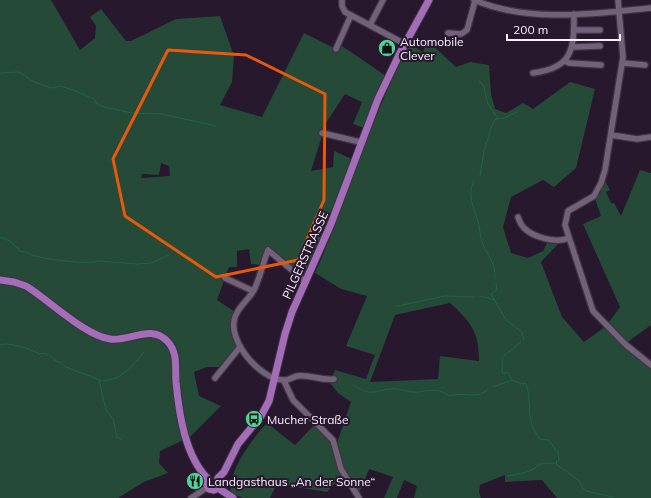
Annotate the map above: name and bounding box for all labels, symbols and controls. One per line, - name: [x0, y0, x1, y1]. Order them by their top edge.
- scale bar: [507, 16, 620, 42]
- text: 200 m: [513, 22, 548, 37]
- place label: Automobile Clever: [400, 34, 464, 63]
- shop icon: Automobile Clever: [377, 38, 397, 58]
- street label: PILGERSTRASSE: [279, 209, 331, 301]
- bus stop icon: Mucher Straße: [244, 409, 264, 429]
- place label: Mucher Straße: [267, 412, 349, 427]
- restaurant icon: Landgasthaus „An der Sonne“: [185, 471, 205, 491]
- place label: Landgasthaus „An der Sonne“: [208, 474, 375, 489]

